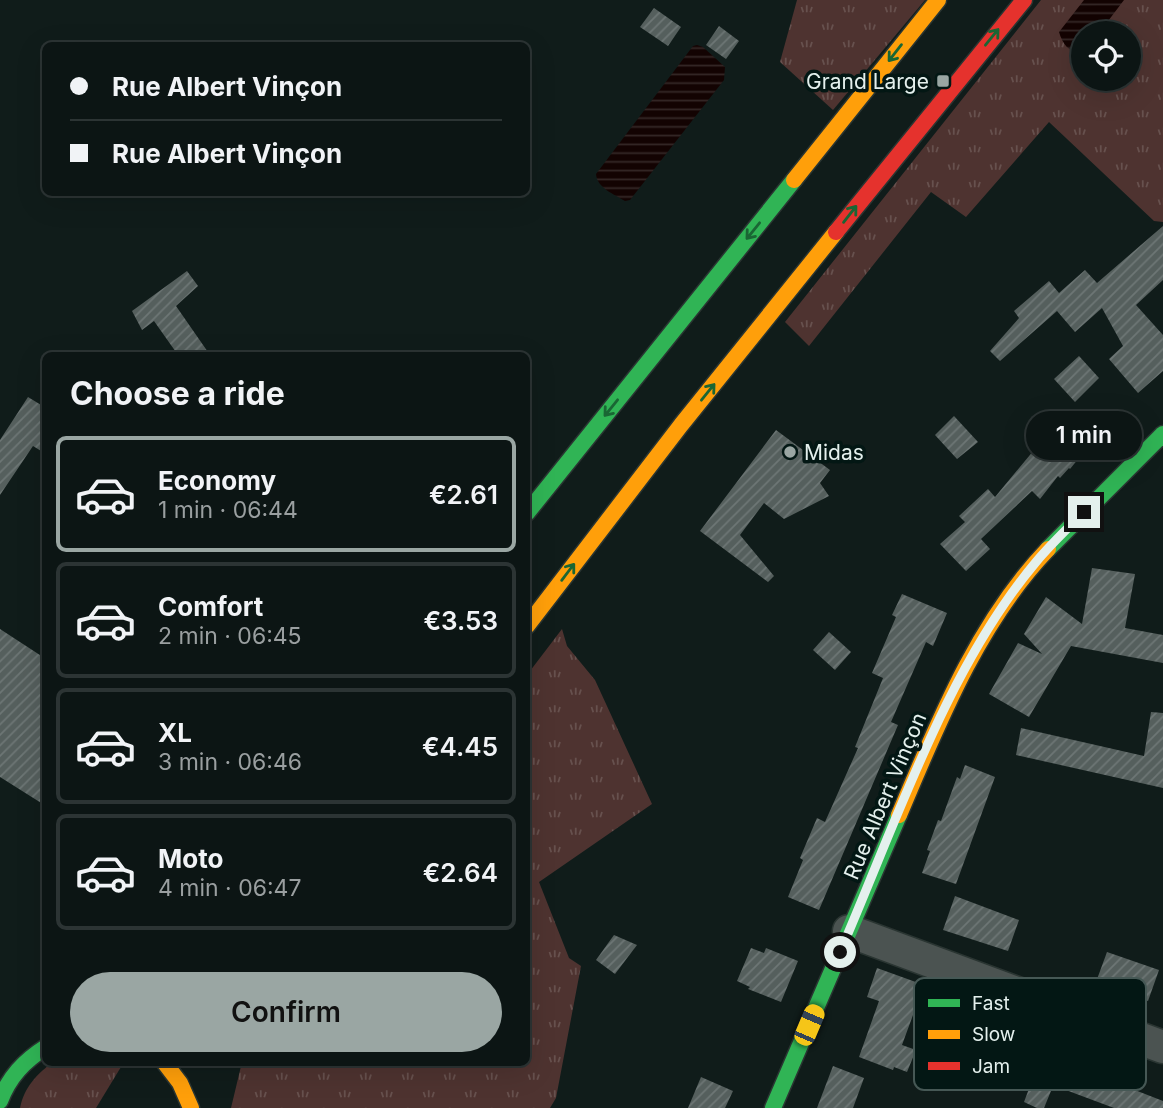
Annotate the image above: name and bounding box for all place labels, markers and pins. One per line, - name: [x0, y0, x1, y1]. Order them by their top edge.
- place label: Grand Large: [806, 69, 929, 94]
- marker: Grand Large: [935, 73, 951, 89]
- place label: Midas: [804, 440, 864, 465]
- marker: Midas: [782, 444, 798, 460]

